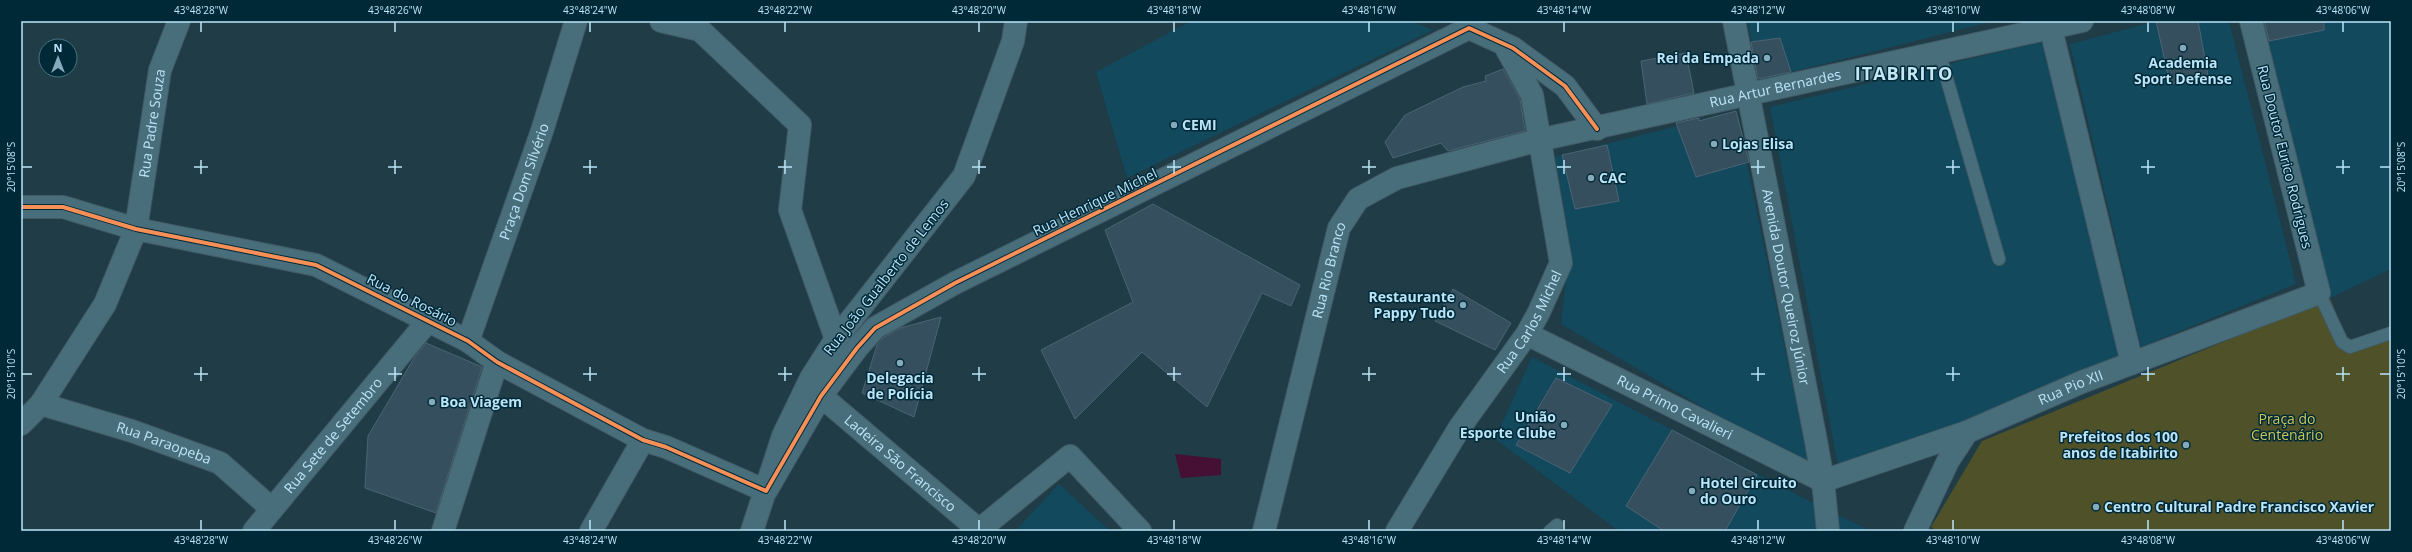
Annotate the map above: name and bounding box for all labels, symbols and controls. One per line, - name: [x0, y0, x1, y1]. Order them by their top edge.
- text: 43°48'28"W: [174, 3, 229, 17]
- text: 43°48'26"W: [368, 3, 423, 17]
- text: 43°48'24"W: [563, 3, 618, 17]
- text: 43°48'22"W: [758, 3, 813, 17]
- text: 43°48'20"W: [952, 3, 1007, 17]
- text: 43°48'18"W: [1147, 3, 1202, 17]
- text: 43°48'16"W: [1342, 3, 1397, 17]
- text: 43°48'14"W: [1537, 3, 1592, 17]
- text: 43°48'12"W: [1731, 3, 1786, 17]
- text: 43°48'10"W: [1926, 3, 1981, 17]
- text: 43°48'08"W: [2121, 3, 2176, 17]
- text: 43°48'06"W: [2316, 3, 2371, 17]
- north arrow: [38, 38, 78, 78]
- text: N: [54, 40, 62, 55]
- marker: Academia Sport Defense: [2178, 43, 2188, 53]
- place label: Rei da Empada: [1656, 48, 1759, 67]
- marker: Rei da Empada: [1762, 53, 1772, 63]
- place label: Academia Sport Defense: [2134, 53, 2232, 88]
- district label: ITABIRITO: [1855, 61, 1953, 85]
- street label: Rua Doutor Eurico Rodrigues: [2253, 63, 2318, 251]
- street label: Rua Artur Bernardes: [1708, 64, 1843, 111]
- street label: Rua Padre Souza: [134, 68, 169, 179]
- place label: CEMI: [1182, 115, 1217, 134]
- marker: CEMI: [1169, 120, 1179, 130]
- street label: Praça Dom Silvério: [494, 121, 553, 242]
- place label: Lojas Elisa: [1722, 134, 1794, 153]
- marker: Lojas Elisa: [1709, 139, 1719, 149]
- text: 20°15'08"S: [4, 142, 18, 192]
- text: 20°15'08"S: [2394, 142, 2408, 192]
- street label: Rua Henrique Michel: [1029, 163, 1160, 240]
- place label: CAC: [1599, 168, 1627, 187]
- marker: CAC: [1586, 173, 1596, 183]
- street label: Avenida Doutor Queiroz Júnior: [1758, 187, 1815, 387]
- street label: Rua João Gualberto de Lemos: [819, 194, 953, 359]
- street label: Rua Rio Branco: [1307, 217, 1350, 320]
- street label: Rua Carlos Michel: [1492, 267, 1566, 377]
- street label: Rua do Rosário: [364, 269, 460, 330]
- place label: Restaurante Pappy Tudo: [1368, 287, 1455, 322]
- marker: Restaurante Pappy Tudo: [1458, 300, 1468, 310]
- text: 20°15'10"S: [4, 349, 18, 399]
- text: 20°15'10"S: [2394, 349, 2408, 399]
- marker: Delegacia de Polícia: [895, 358, 905, 368]
- street label: Rua Pio XII: [2035, 365, 2106, 409]
- place label: Delegacia de Polícia: [866, 368, 934, 403]
- street label: Rua Primo Cavalieri: [1614, 370, 1736, 444]
- street label: Rua Sete de Setembro: [279, 373, 386, 497]
- place label: Boa Viagem: [440, 392, 522, 411]
- marker: Boa Viagem: [427, 397, 437, 407]
- place label: União Esporte Clube: [1460, 407, 1556, 442]
- park label: Praça do Centenário: [2251, 409, 2323, 444]
- street label: Ladeira São Francisco: [841, 410, 961, 516]
- street label: Rua Paraopeba: [114, 417, 214, 468]
- marker: União Esporte Clube: [1559, 420, 1569, 430]
- place label: Prefeitos dos 100 anos de Itabirito: [2059, 427, 2178, 462]
- marker: Prefeitos dos 100 anos de Itabirito: [2181, 440, 2191, 450]
- place label: Hotel Circuito do Ouro: [1700, 473, 1797, 508]
- marker: Hotel Circuito do Ouro: [1687, 486, 1697, 496]
- place label: Centro Cultural Padre Francisco Xavier: [2104, 497, 2375, 516]
- marker: Centro Cultural Padre Francisco Xavier: [2091, 502, 2101, 512]
- text: 43°48'28"W: [174, 533, 229, 547]
- text: 43°48'26"W: [368, 533, 423, 547]
- text: 43°48'24"W: [563, 533, 618, 547]
- text: 43°48'22"W: [758, 533, 813, 547]
- text: 43°48'20"W: [952, 533, 1007, 547]
- text: 43°48'18"W: [1147, 533, 1202, 547]
- text: 43°48'16"W: [1342, 533, 1397, 547]
- text: 43°48'14"W: [1537, 533, 1592, 547]
- text: 43°48'12"W: [1731, 533, 1786, 547]
- text: 43°48'10"W: [1926, 533, 1981, 547]
- text: 43°48'08"W: [2121, 533, 2176, 547]
- text: 43°48'06"W: [2316, 533, 2371, 547]

